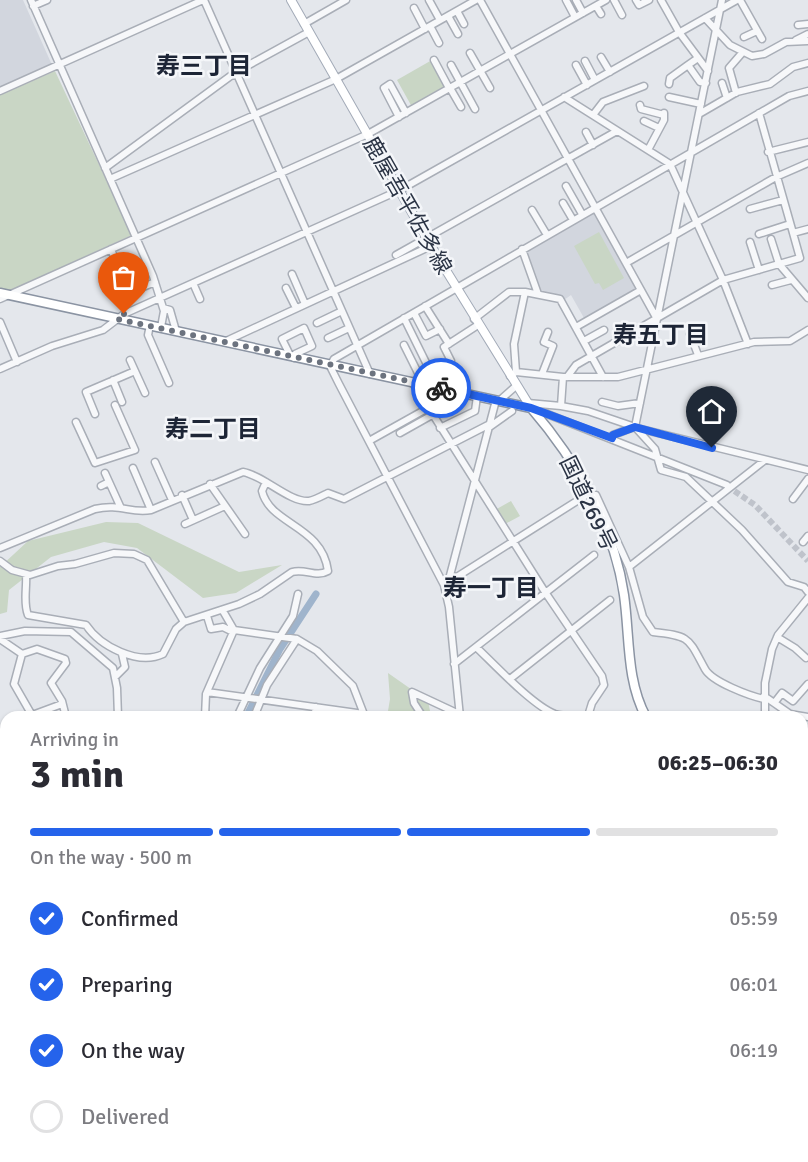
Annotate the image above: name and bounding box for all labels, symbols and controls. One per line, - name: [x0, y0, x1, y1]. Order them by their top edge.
- district label: 寿三丁目: [156, 51, 252, 81]
- street label: 鹿屋吾平佐多線: [357, 132, 458, 279]
- pin: [98, 252, 149, 314]
- icon: bag: [107, 261, 140, 294]
- district label: 寿五丁目: [613, 320, 709, 350]
- courier: [411, 358, 471, 418]
- icon: bike: [425, 372, 458, 405]
- pin: [686, 386, 737, 448]
- icon: home: [695, 395, 728, 428]
- district label: 寿二丁目: [165, 414, 261, 444]
- street label: 国道269号: [554, 452, 623, 555]
- district label: 寿一丁目: [443, 573, 539, 603]
- text: Arriving in: [30, 727, 119, 752]
- text: 06:25–06:30: [658, 749, 778, 776]
- text: 3 min: [30, 750, 124, 798]
- text: On the way · 500 m: [30, 845, 192, 870]
- icon: check: [30, 902, 63, 935]
- text: Confirmed: [81, 905, 179, 932]
- text: 05:59: [729, 906, 778, 931]
- icon: check: [30, 968, 63, 1001]
- text: Preparing: [81, 971, 173, 998]
- text: 06:01: [729, 972, 778, 997]
- icon: check: [30, 1034, 63, 1067]
- text: On the way: [81, 1037, 185, 1064]
- text: 06:19: [729, 1038, 778, 1063]
- text: Delivered: [81, 1103, 169, 1130]

